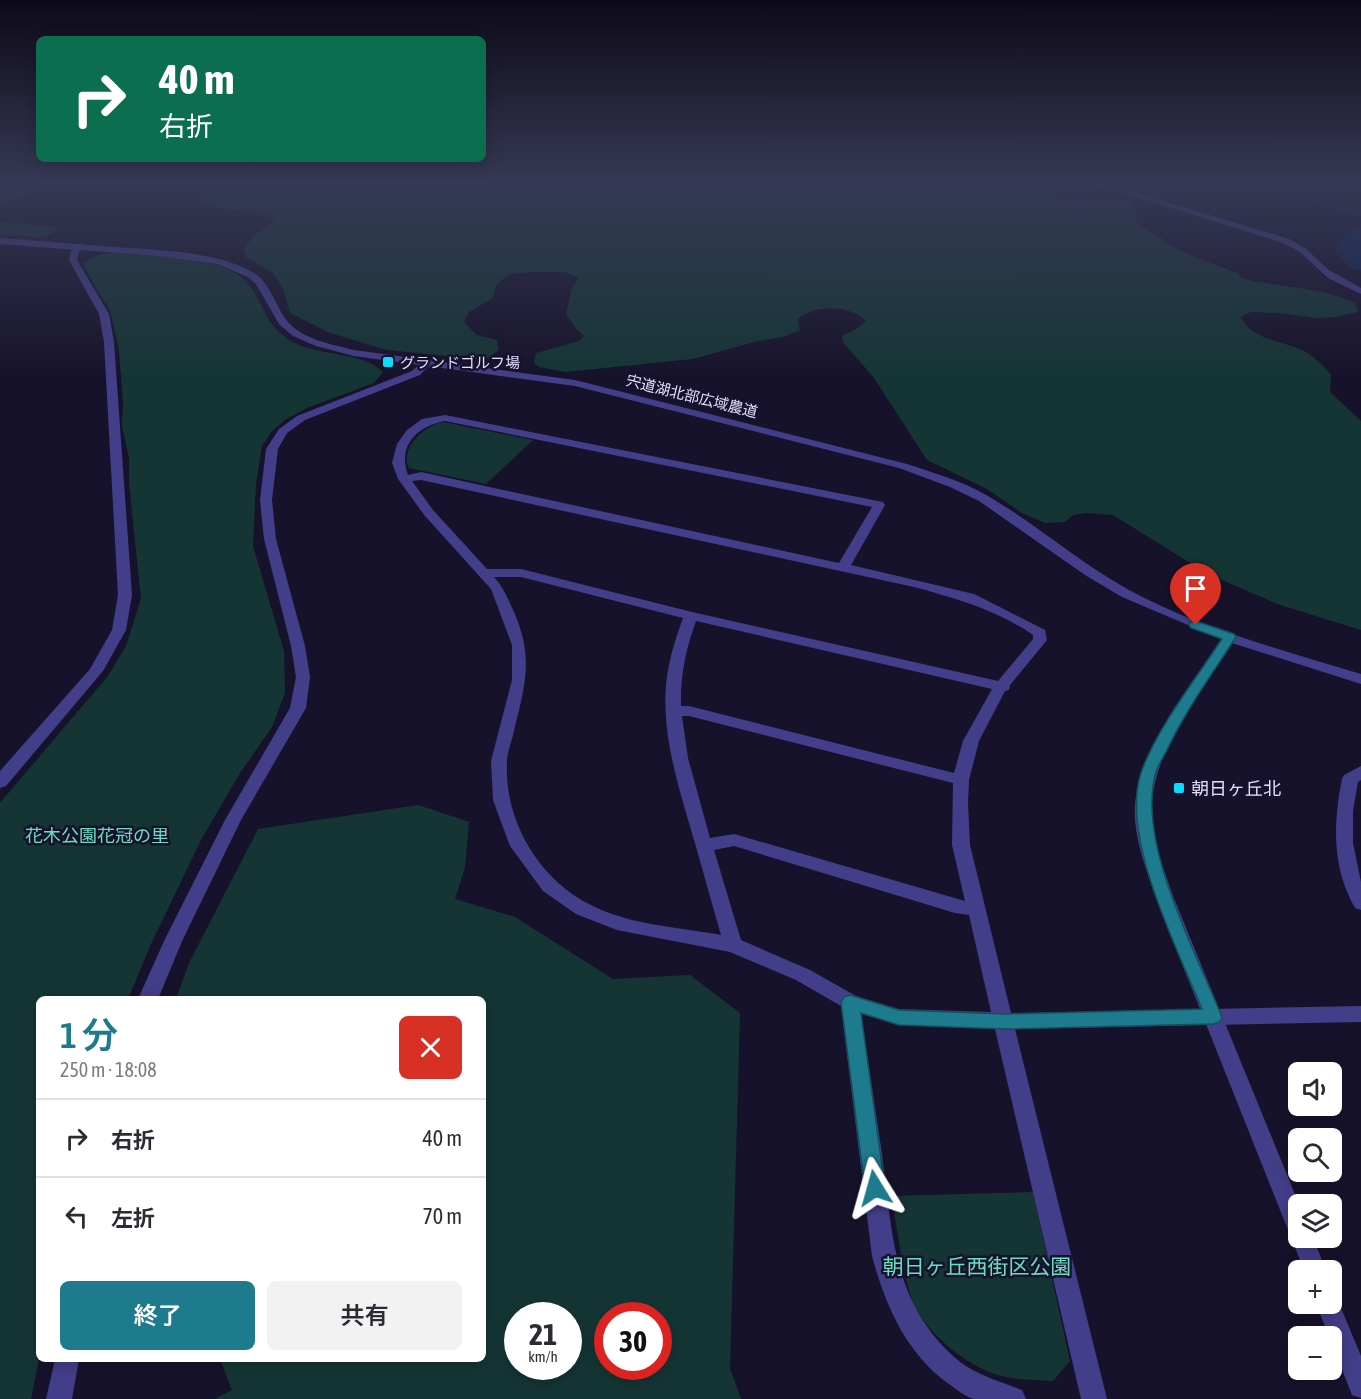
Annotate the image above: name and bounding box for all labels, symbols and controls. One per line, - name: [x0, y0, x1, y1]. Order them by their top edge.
- text: 40 m: [159, 55, 234, 103]
- icon: right: [60, 60, 138, 138]
- text: 右折: [159, 111, 213, 142]
- place label: グランドゴルフ場: [400, 354, 520, 371]
- marker: グランドゴルフ場: [381, 355, 395, 369]
- street label: 宍道湖北部広域農道: [624, 371, 760, 421]
- pin: [1170, 563, 1221, 625]
- icon: arrive: [1179, 572, 1212, 605]
- place label: 朝日ヶ丘北: [1191, 778, 1281, 799]
- marker: 朝日ヶ丘北: [1172, 781, 1186, 795]
- park label: 花木公園花冠の里: [25, 825, 169, 846]
- text: 1 分: [60, 1014, 118, 1056]
- button: close: [399, 1016, 462, 1079]
- text: 250 m · 18:08: [60, 1058, 157, 1081]
- map controls: [1288, 1062, 1342, 1380]
- button: sound: [1288, 1062, 1342, 1116]
- icon: right: [60, 1122, 93, 1155]
- text: 40 m: [422, 1125, 462, 1151]
- text: 右折: [111, 1127, 155, 1153]
- button: search: [1288, 1128, 1342, 1182]
- position arrow: [843, 1156, 907, 1220]
- button: layers: [1288, 1194, 1342, 1248]
- icon: left: [60, 1200, 93, 1233]
- text: 70 m: [422, 1203, 462, 1229]
- text: 左折: [111, 1205, 155, 1231]
- park label: 朝日ヶ丘西街区公園: [883, 1254, 1072, 1278]
- button: +: [1288, 1260, 1342, 1314]
- button: 終了: [60, 1281, 255, 1350]
- button: 共有: [267, 1281, 462, 1350]
- speed limit sign: 30: [594, 1302, 672, 1380]
- text: 21: [529, 1317, 557, 1351]
- button: −: [1288, 1326, 1342, 1380]
- text: km/h: [528, 1348, 558, 1365]

